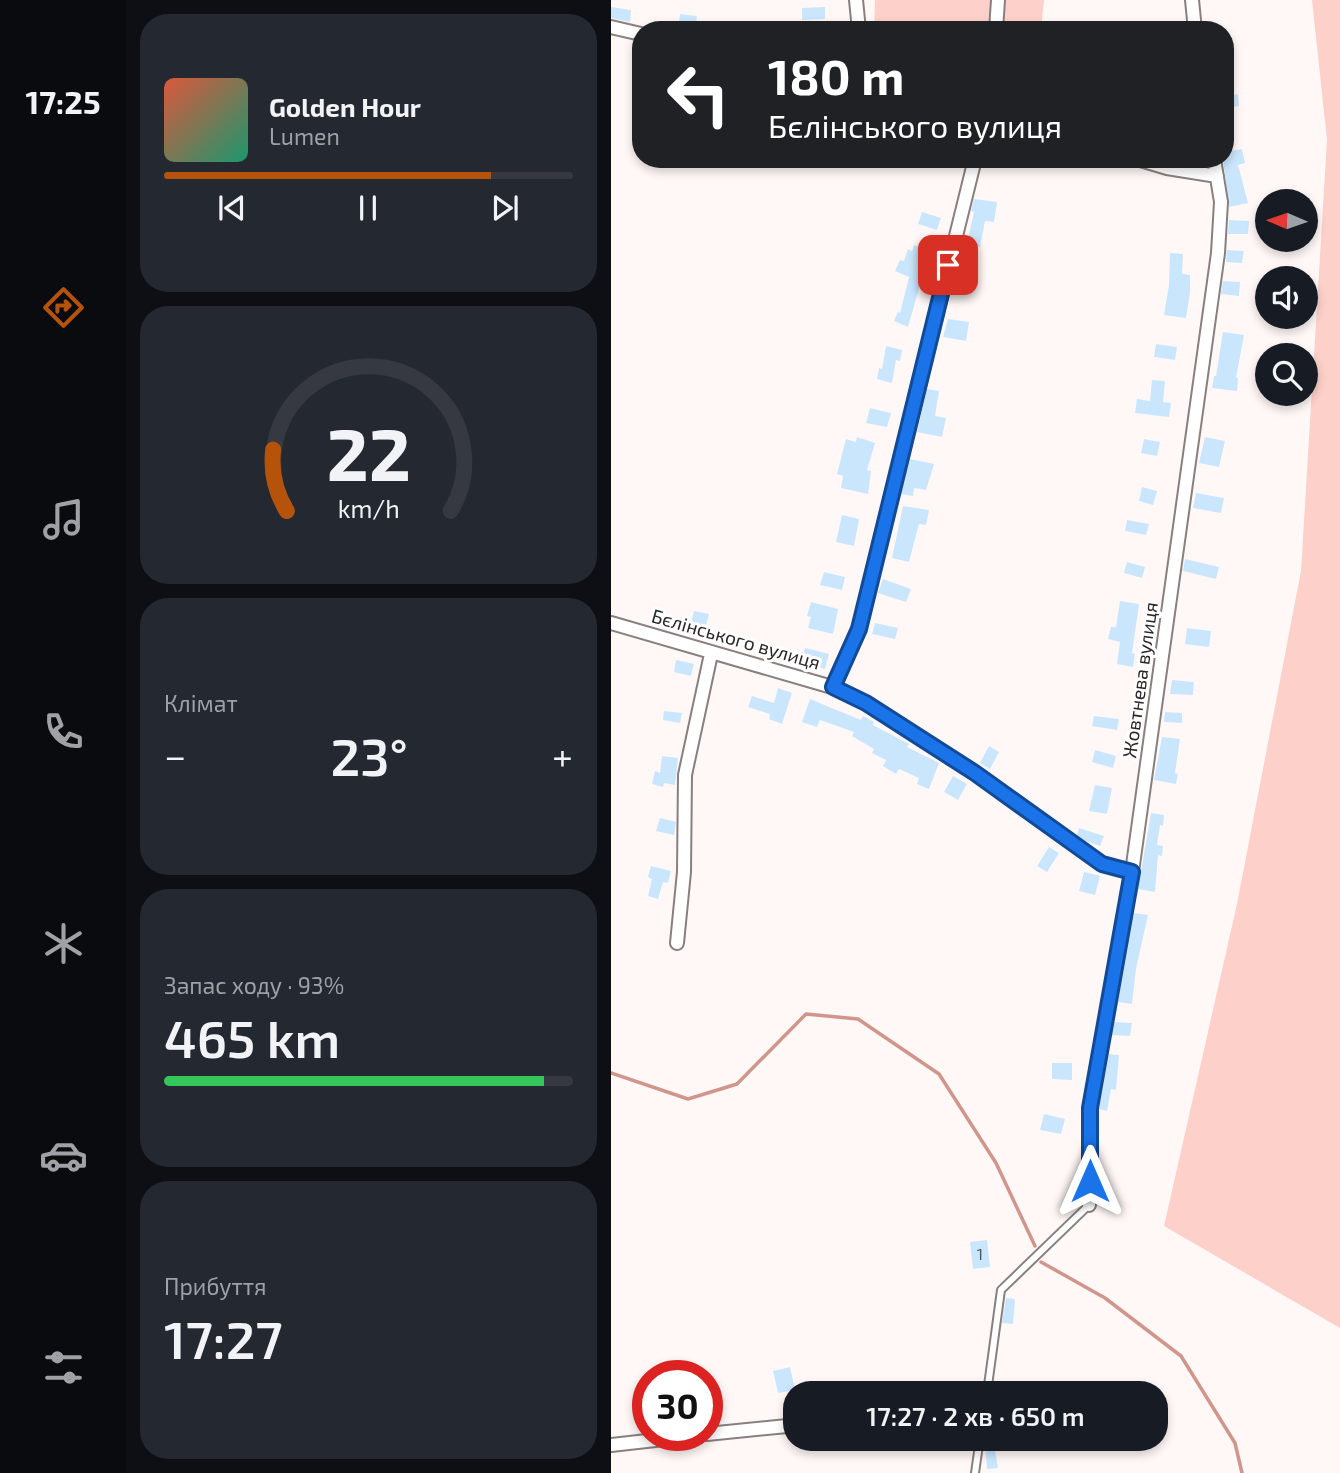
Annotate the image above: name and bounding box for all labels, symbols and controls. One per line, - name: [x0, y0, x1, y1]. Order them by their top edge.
- text: 180 m: [768, 46, 904, 105]
- icon: left: [653, 49, 744, 140]
- text: 17:25: [25, 82, 101, 120]
- text: Golden Hour: [269, 91, 421, 122]
- text: Бєлінського вулиця: [768, 106, 1062, 144]
- text: Lumen: [269, 122, 340, 150]
- icon: previous: [213, 189, 251, 227]
- icon: pause: [349, 189, 387, 227]
- icon: next: [486, 189, 524, 227]
- north arrow: [1255, 189, 1318, 252]
- map controls: [1255, 189, 1318, 406]
- pin: [918, 235, 978, 295]
- icon: arrive: [929, 246, 967, 284]
- button: sound: [1255, 266, 1318, 329]
- icon: directions: [39, 283, 88, 332]
- button: search: [1255, 343, 1318, 406]
- text: 22: [326, 408, 411, 496]
- text: km/h: [337, 492, 400, 522]
- icon: music: [39, 495, 88, 544]
- street label: Жовтнева вулиця: [1117, 600, 1163, 760]
- street label: Бєлінського вулиця: [649, 603, 823, 675]
- text: Клімат: [164, 689, 238, 717]
- icon: phone: [39, 707, 88, 756]
- text: 23°: [330, 724, 408, 786]
- text: −: [164, 732, 186, 778]
- text: +: [552, 732, 573, 778]
- icon: climate: [39, 919, 88, 968]
- text: Запас ходу · 93%: [164, 971, 344, 999]
- text: 465 km: [164, 1006, 340, 1068]
- icon: car: [39, 1131, 88, 1180]
- position arrow: [1053, 1144, 1127, 1218]
- house number: 1: [977, 1244, 983, 1263]
- text: Прибуття: [164, 1272, 267, 1300]
- text: 17:27: [164, 1307, 283, 1369]
- icon: filters: [39, 1343, 88, 1392]
- speed limit sign: 30: [632, 1360, 723, 1451]
- text: 17:27 · 2 хв · 650 m: [866, 1400, 1085, 1431]

